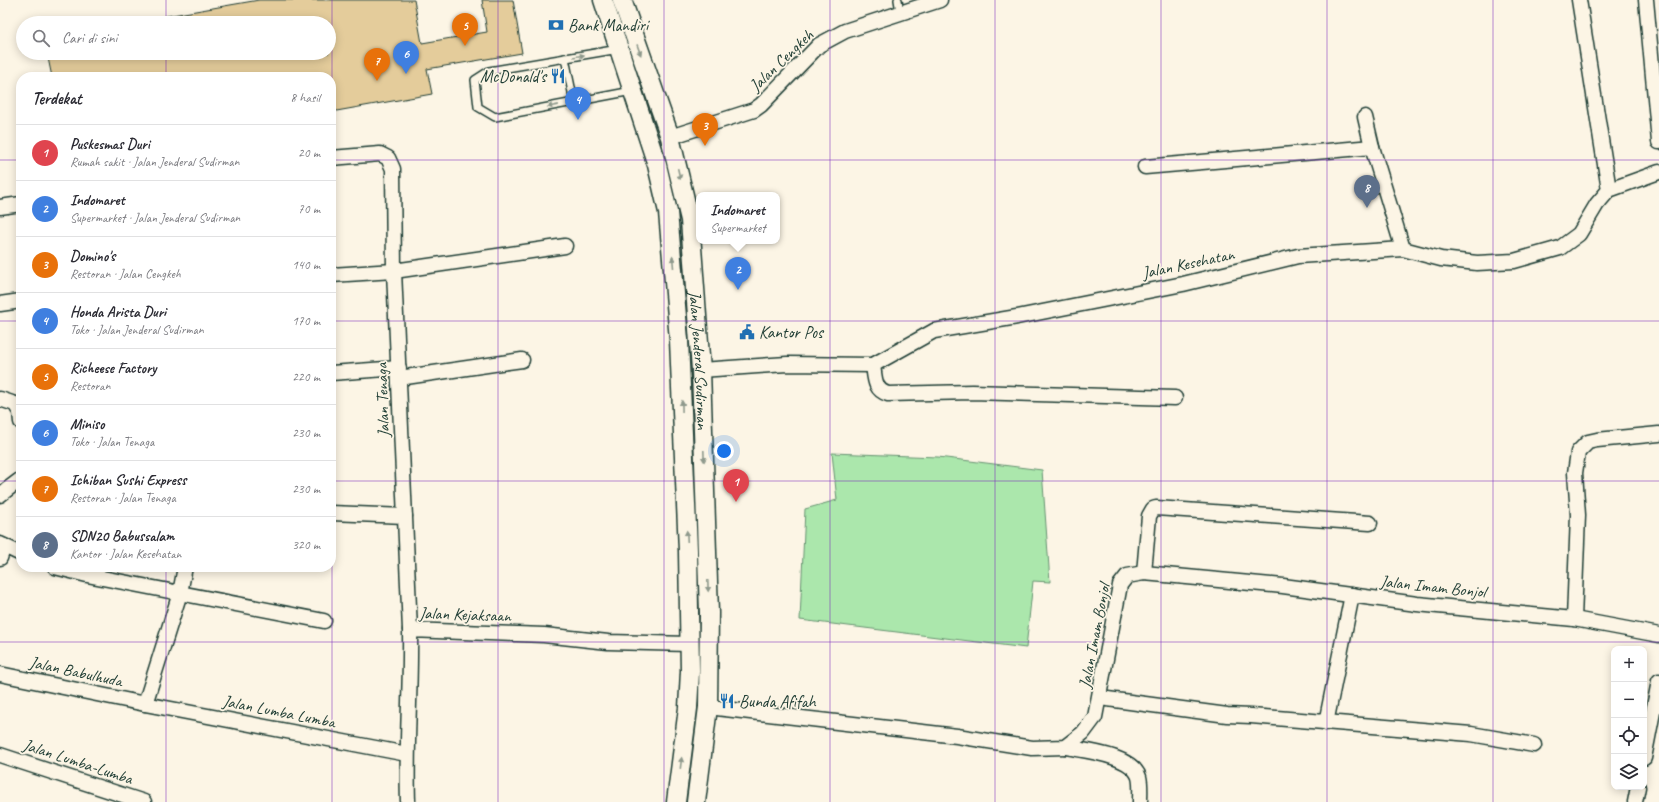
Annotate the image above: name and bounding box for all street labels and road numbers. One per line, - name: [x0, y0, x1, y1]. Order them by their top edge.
- street label: Jalan Cengkeh: [744, 25, 818, 97]
- street label: Jalan Kesehatan: [1139, 243, 1237, 284]
- street label: Jalan Jenderal Sudirman: [684, 289, 713, 431]
- street label: Jalan Tenaga: [371, 361, 394, 438]
- street label: Jalan Imam Bonjol: [1378, 570, 1490, 603]
- street label: Jalan Imam Bonjol: [1074, 579, 1115, 691]
- street label: Jalan Kejaksaan: [418, 602, 512, 627]
- street label: Jalan Babulhuda: [27, 651, 126, 692]
- street label: Jalan Lumba Lumba: [220, 690, 339, 733]
- street label: Jalan Lumba-Lumba: [20, 734, 136, 789]

